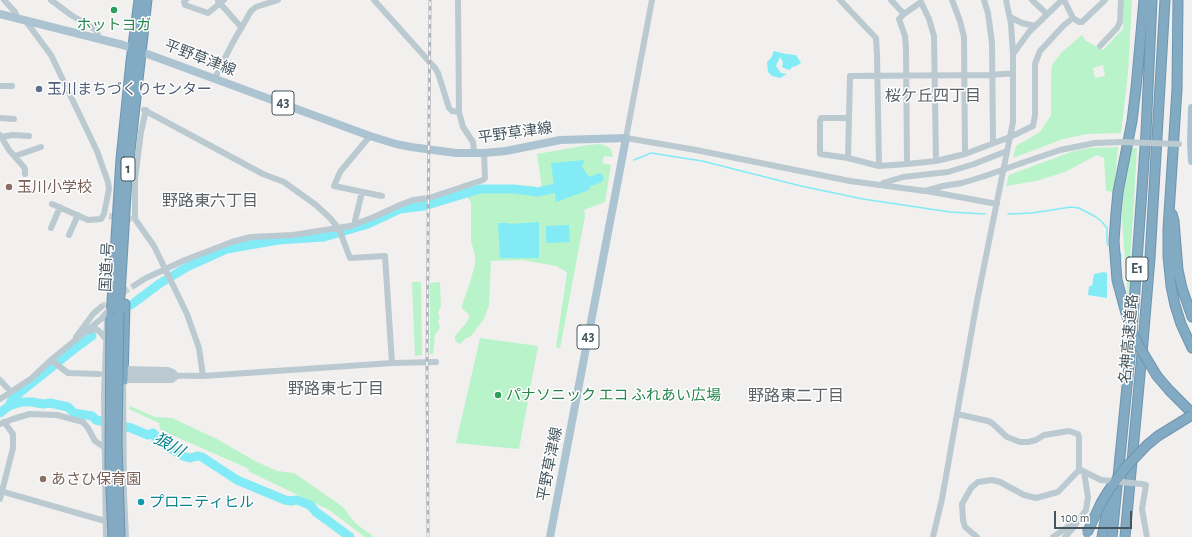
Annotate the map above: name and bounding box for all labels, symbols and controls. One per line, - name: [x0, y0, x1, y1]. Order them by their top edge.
- marker: ホットヨガ: [109, 5, 119, 15]
- place label: ホットヨガ: [77, 16, 151, 34]
- street label: 平野草津線: [162, 36, 238, 80]
- place label: 玉川まちづくりセンター: [47, 80, 212, 98]
- marker: 玉川まちづくりセンター: [34, 84, 44, 94]
- district label: 桜ケ丘四丁目: [885, 86, 981, 106]
- road number: 43: [272, 91, 294, 115]
- street label: 平野草津線: [477, 119, 553, 147]
- road number: 1: [121, 157, 135, 181]
- place label: 玉川小学校: [17, 178, 92, 196]
- marker: 玉川小学校: [4, 182, 14, 192]
- district label: 野路東六丁目: [162, 191, 258, 211]
- street label: 国道1号: [97, 241, 117, 293]
- road number: E1: [1126, 257, 1148, 281]
- street label: 名神高速道路: [1116, 293, 1142, 385]
- road number: 43: [577, 325, 599, 349]
- district label: 野路東七丁目: [288, 379, 384, 399]
- place label: パナソニック エコ ふれあい広場: [506, 386, 721, 404]
- district label: 野路東二丁目: [748, 386, 844, 406]
- marker: パナソニック エコ ふれあい広場: [493, 390, 503, 400]
- street label: 平野草津線: [534, 425, 566, 503]
- water label: 狼川: [150, 429, 188, 461]
- place label: あさひ保育園: [51, 470, 141, 488]
- marker: あさひ保育園: [38, 474, 48, 484]
- place label: プロニティヒル: [149, 493, 254, 511]
- marker: プロニティヒル: [136, 497, 146, 507]
- scale bar: [1056, 503, 1134, 529]
- text: 100 m: [1061, 512, 1089, 524]

